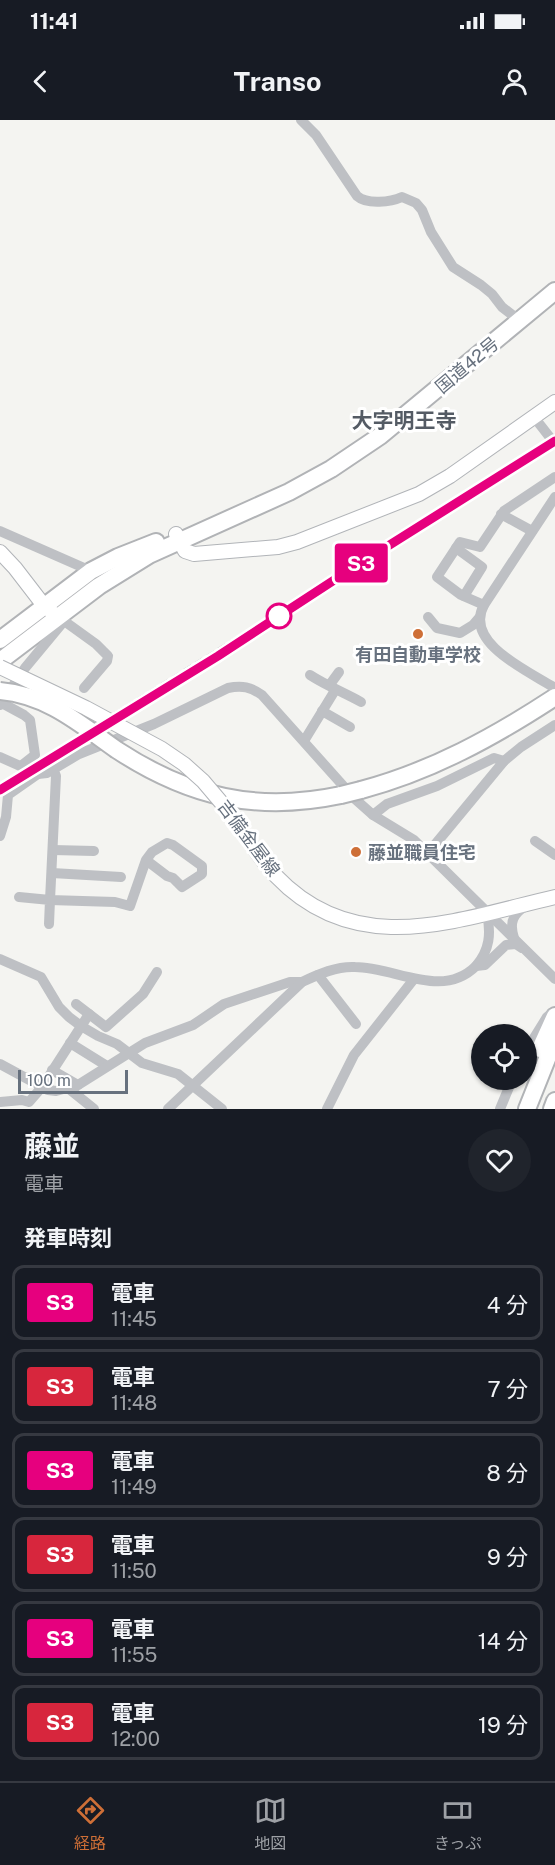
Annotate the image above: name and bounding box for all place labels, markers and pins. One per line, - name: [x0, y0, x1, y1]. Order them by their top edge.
- unlabelled marker: [266, 603, 292, 629]
- marker: 有田自動車学校: [411, 627, 425, 641]
- place label: 有田自動車学校: [355, 644, 481, 665]
- place label: 藤並職員住宅: [368, 842, 476, 863]
- marker: 藤並職員住宅: [349, 845, 363, 859]

